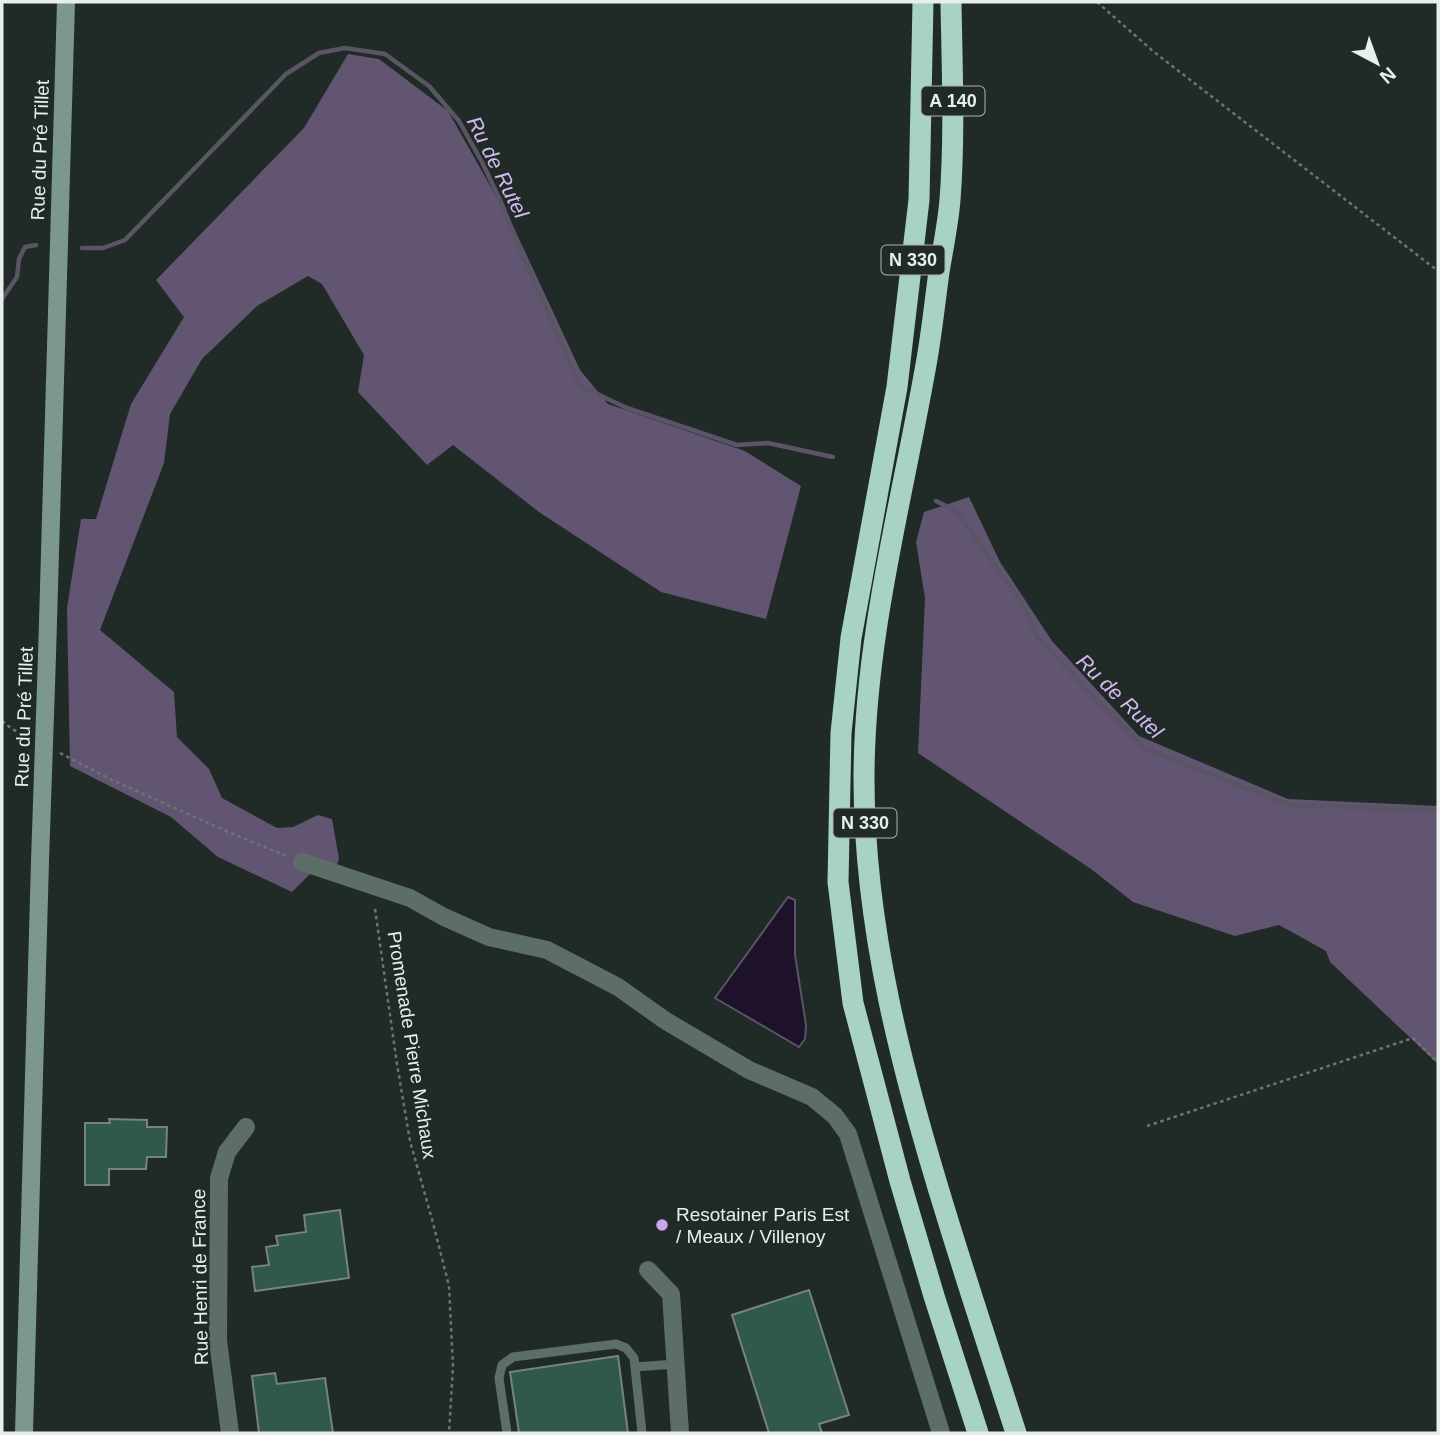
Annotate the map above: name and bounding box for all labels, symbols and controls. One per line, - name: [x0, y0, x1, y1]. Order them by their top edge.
- north arrow: [1342, 28, 1412, 98]
- text: N: [1376, 63, 1400, 88]
- street label: Rue du Pré Tillet: [27, 79, 53, 221]
- road number: A 140: [922, 86, 984, 116]
- water label: Ru de Rutel: [463, 112, 534, 223]
- road number: N 330: [881, 246, 944, 274]
- street label: Rue du Pré Tillet: [11, 646, 37, 788]
- water label: Ru de Rutel: [1072, 649, 1169, 744]
- road number: N 330: [834, 808, 896, 838]
- street label: Promenade Pierre Michaux: [384, 930, 440, 1161]
- street label: Rue Henri de France: [188, 1189, 212, 1365]
- place label: Resotainer Paris Est / Meaux / Villenoy: [676, 1204, 850, 1247]
- marker: Resotainer Paris Est / Meaux / Villenoy: [654, 1217, 670, 1233]

